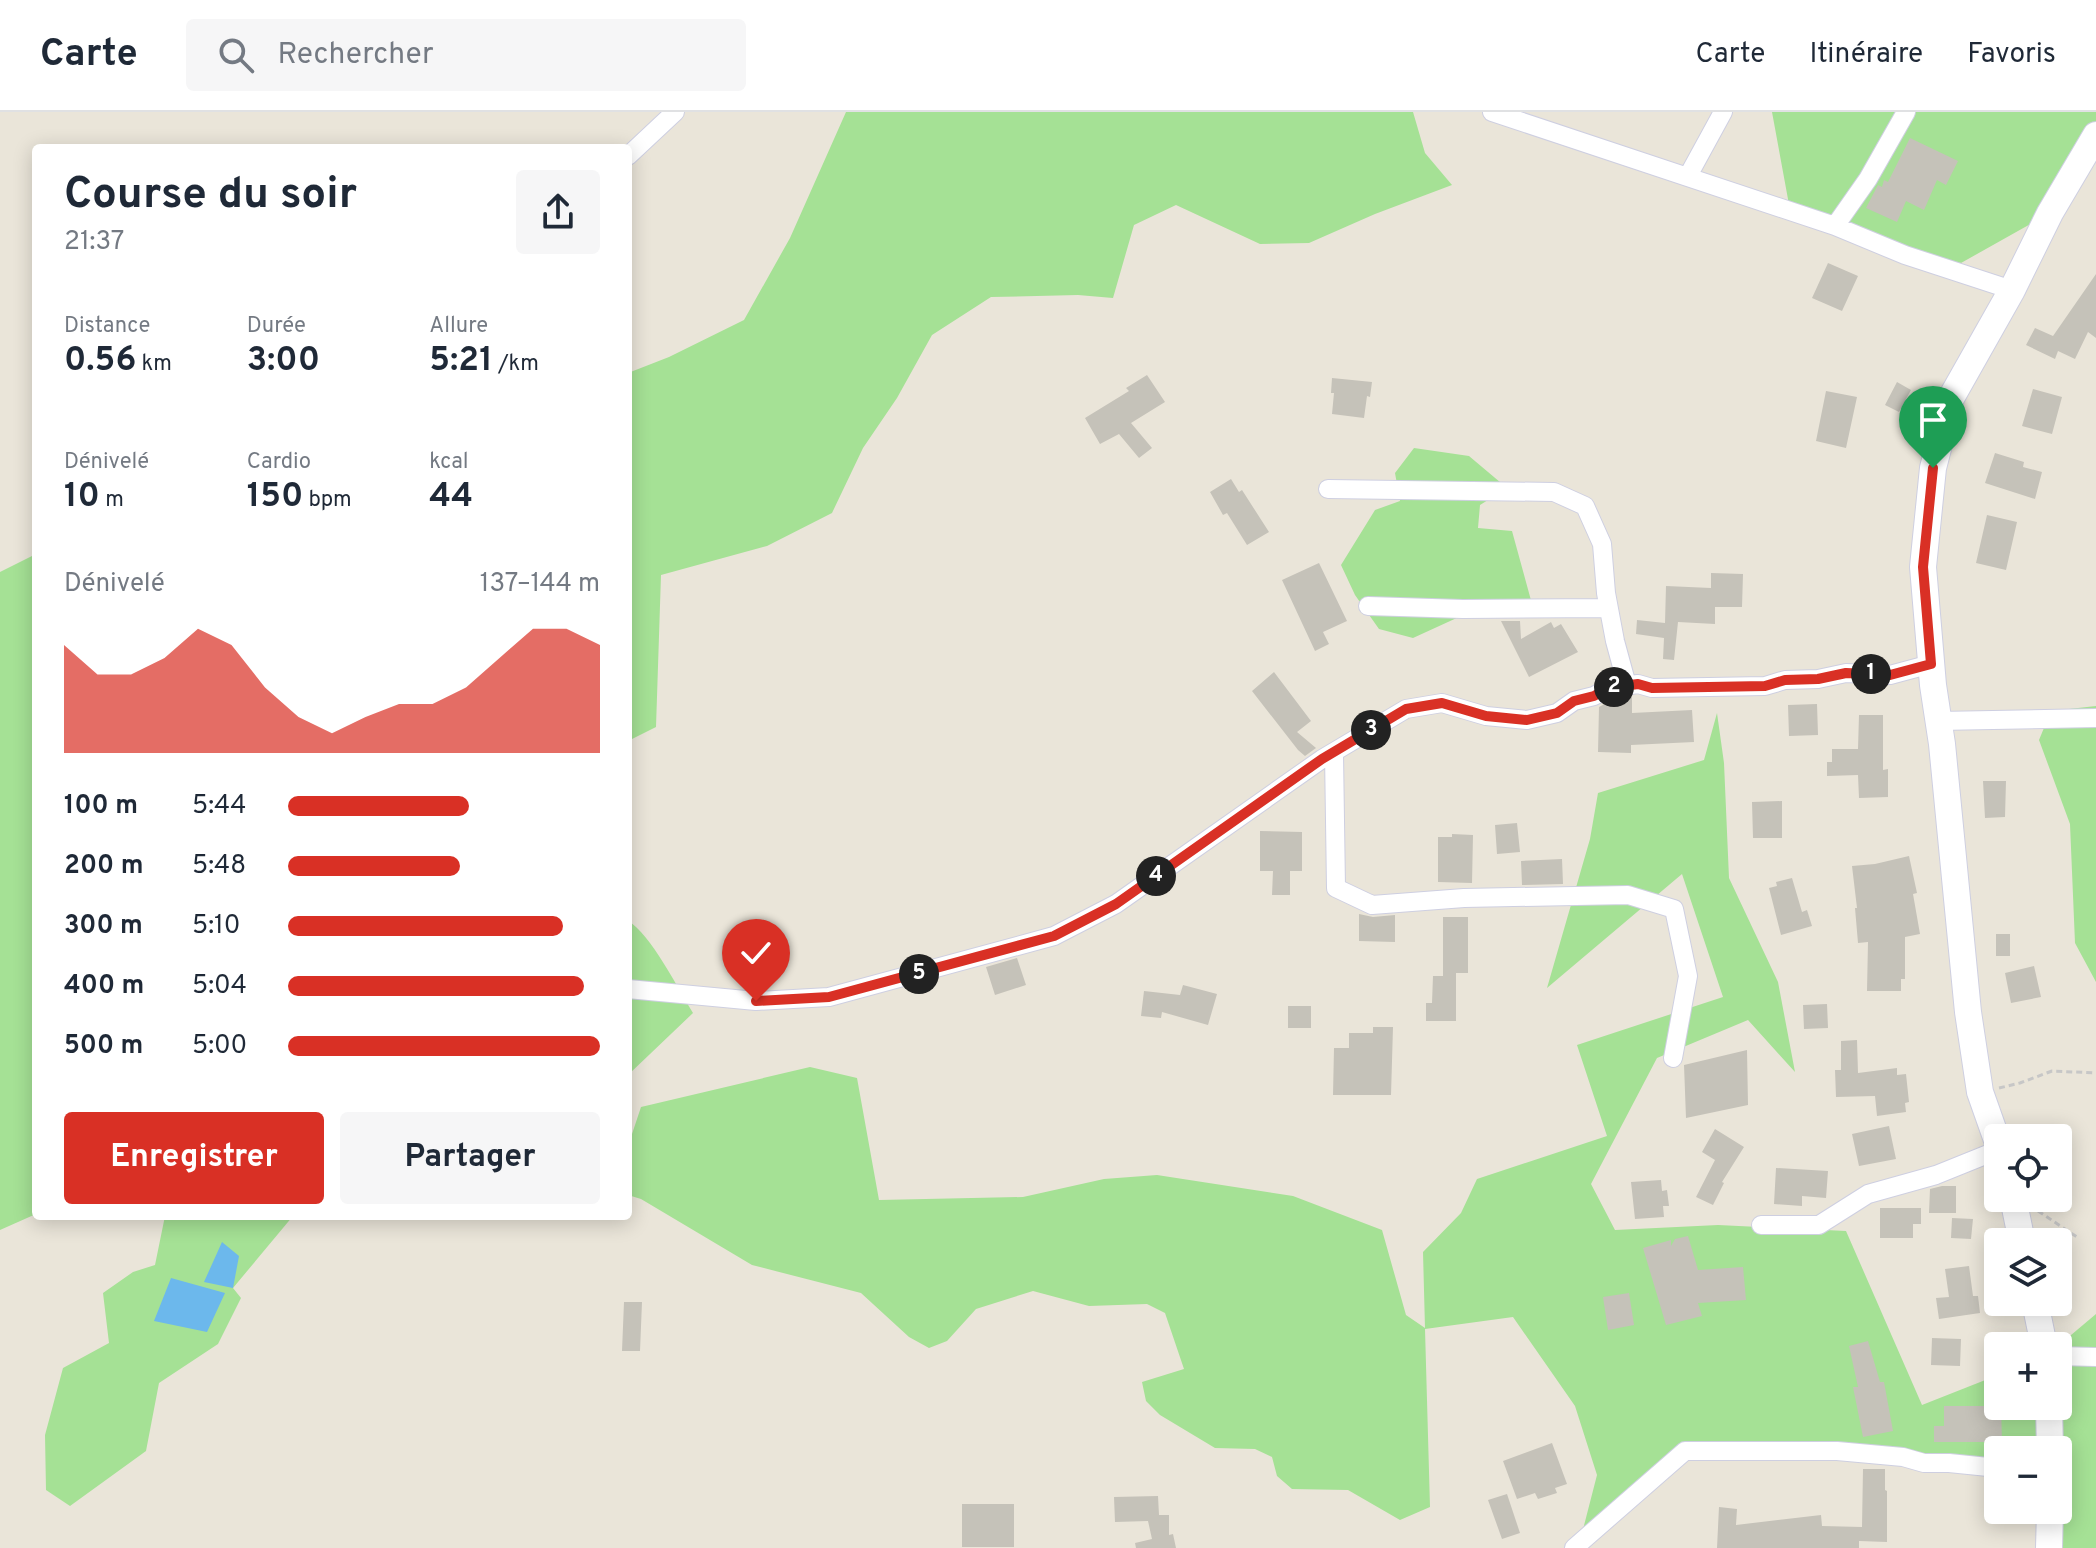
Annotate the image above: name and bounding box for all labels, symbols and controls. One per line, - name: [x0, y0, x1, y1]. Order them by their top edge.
- search box: [186, 19, 746, 91]
- text: Carte: [40, 31, 138, 80]
- icon: search: [214, 33, 258, 77]
- text: Rechercher: [278, 37, 434, 74]
- text: Carte: [1696, 37, 1765, 73]
- text: Itinéraire: [1809, 37, 1923, 73]
- text: Favoris: [1967, 37, 2056, 73]
- text: Course du soir: [64, 168, 357, 224]
- button: share: [516, 170, 600, 254]
- text: 21:37: [64, 226, 124, 259]
- text: Distance: [64, 313, 150, 340]
- text: Durée: [247, 313, 306, 340]
- text: Allure: [429, 313, 488, 340]
- text: 0.56: [64, 340, 136, 383]
- text: 3:00: [247, 340, 320, 383]
- text: 5:21: [429, 340, 493, 383]
- text: km: [136, 351, 172, 378]
- text: /km: [493, 351, 539, 378]
- pin: [1899, 386, 1967, 468]
- icon: arrive: [1911, 398, 1955, 442]
- text: Dénivelé: [64, 449, 149, 476]
- text: Cardio: [247, 449, 311, 476]
- text: kcal: [429, 449, 468, 476]
- text: 10: [64, 476, 100, 519]
- text: 150: [247, 476, 303, 519]
- text: 44: [429, 476, 473, 519]
- text: m: [100, 487, 124, 514]
- text: bpm: [303, 487, 352, 514]
- text: Dénivelé: [64, 568, 165, 601]
- text: 137–144 m: [480, 568, 600, 601]
- pin: 1: [1851, 654, 1891, 694]
- text: 1: [1867, 660, 1875, 687]
- pin: 2: [1594, 667, 1634, 707]
- text: 2: [1607, 673, 1621, 700]
- pin: 3: [1351, 710, 1391, 750]
- text: 3: [1364, 716, 1378, 743]
- text: 100 m: [64, 790, 138, 823]
- text: 5:44: [192, 790, 246, 823]
- text: 200 m: [64, 850, 143, 883]
- text: 5:48: [192, 850, 246, 883]
- pin: 4: [1136, 856, 1176, 896]
- text: 4: [1149, 862, 1163, 889]
- text: 300 m: [64, 910, 143, 943]
- text: 5:10: [192, 910, 240, 943]
- pin: [722, 919, 790, 1001]
- icon: check: [734, 931, 778, 975]
- pin: 5: [899, 954, 939, 994]
- text: 5: [912, 960, 926, 987]
- text: 400 m: [64, 970, 144, 1003]
- text: 5:04: [192, 970, 247, 1003]
- text: 500 m: [64, 1030, 143, 1063]
- text: 5:00: [192, 1030, 247, 1063]
- button: Enregistrer: [64, 1112, 324, 1204]
- button: Partager: [340, 1112, 600, 1204]
- map controls: [1984, 1124, 2072, 1524]
- button: locate: [1984, 1124, 2072, 1212]
- button: layers: [1984, 1228, 2072, 1316]
- button: +: [1984, 1332, 2072, 1420]
- button: −: [1984, 1436, 2072, 1524]

